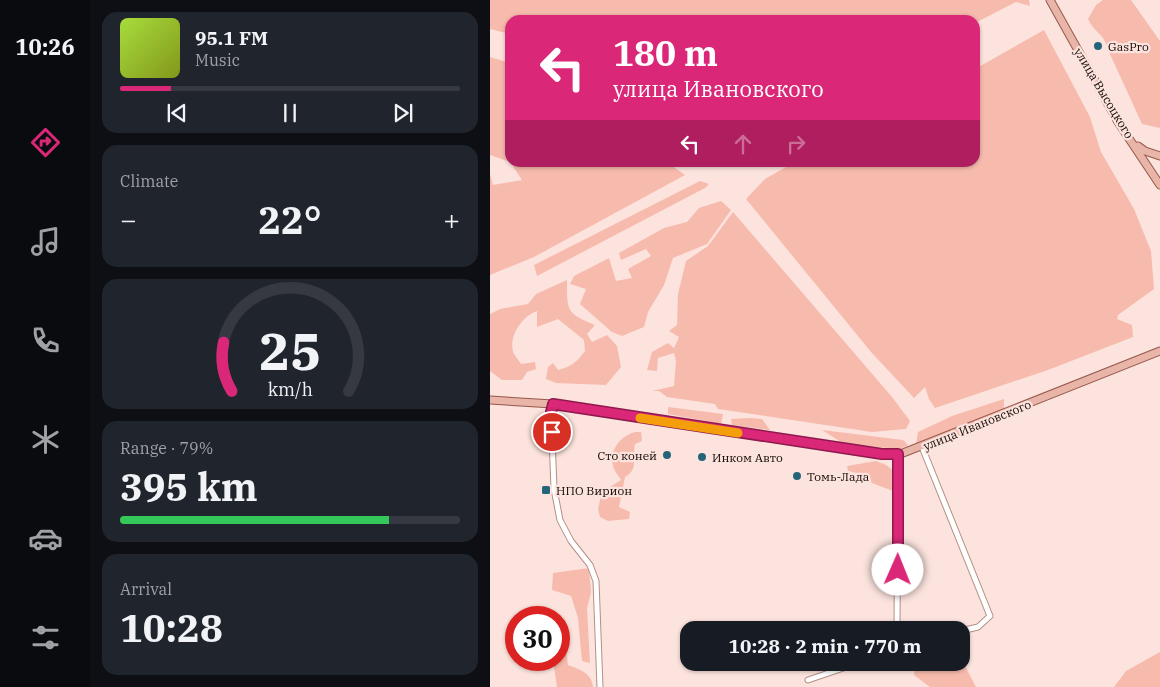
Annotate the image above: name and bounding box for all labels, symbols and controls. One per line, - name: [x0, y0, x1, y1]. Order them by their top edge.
- text: 95.1 FM: [195, 26, 268, 50]
- text: 180 m: [613, 30, 718, 76]
- text: 10:26: [15, 32, 75, 61]
- icon: left: [530, 35, 595, 100]
- place label: GasPro: [1108, 39, 1149, 54]
- marker: GasPro: [1092, 40, 1104, 52]
- street label: улица Высоцкого: [1071, 45, 1137, 141]
- text: Music: [195, 50, 240, 70]
- text: улица Ивановского: [613, 74, 824, 103]
- icon: previous: [163, 99, 191, 127]
- icon: pause: [276, 99, 304, 127]
- icon: next: [389, 99, 417, 127]
- icon: directions: [28, 125, 63, 160]
- icon: left: [676, 130, 704, 158]
- icon: ahead: [729, 130, 757, 158]
- icon: right: [782, 130, 810, 158]
- text: Climate: [120, 171, 178, 191]
- text: 22°: [258, 195, 322, 244]
- text: −: [120, 201, 137, 238]
- text: +: [443, 201, 460, 238]
- icon: music: [28, 224, 63, 259]
- text: 25: [259, 317, 321, 384]
- icon: phone: [28, 323, 63, 358]
- text: km/h: [267, 378, 313, 401]
- street label: улица Ивановского: [921, 396, 1033, 453]
- pin: [531, 411, 573, 453]
- icon: arrive: [538, 418, 566, 446]
- icon: climate: [28, 422, 63, 457]
- text: Range · 79%: [120, 438, 213, 458]
- place label: Сто коней: [598, 448, 657, 463]
- marker: Сто коней: [661, 449, 673, 461]
- place label: Инком Авто: [712, 450, 783, 465]
- marker: Инком Авто: [696, 451, 708, 463]
- text: 395 km: [120, 462, 258, 511]
- place label: Томь-Лада: [807, 469, 870, 484]
- marker: Томь-Лада: [791, 470, 803, 482]
- place label: НПО Вирион: [556, 483, 632, 498]
- marker: НПО Вирион: [540, 484, 552, 496]
- icon: car: [28, 521, 63, 556]
- position arrow: [871, 543, 923, 595]
- text: Arrival: [120, 579, 172, 599]
- text: 10:28: [120, 603, 223, 652]
- speed limit sign: 30: [505, 606, 570, 671]
- icon: filters: [28, 620, 63, 655]
- text: 10:28 · 2 min · 770 m: [729, 634, 921, 658]

